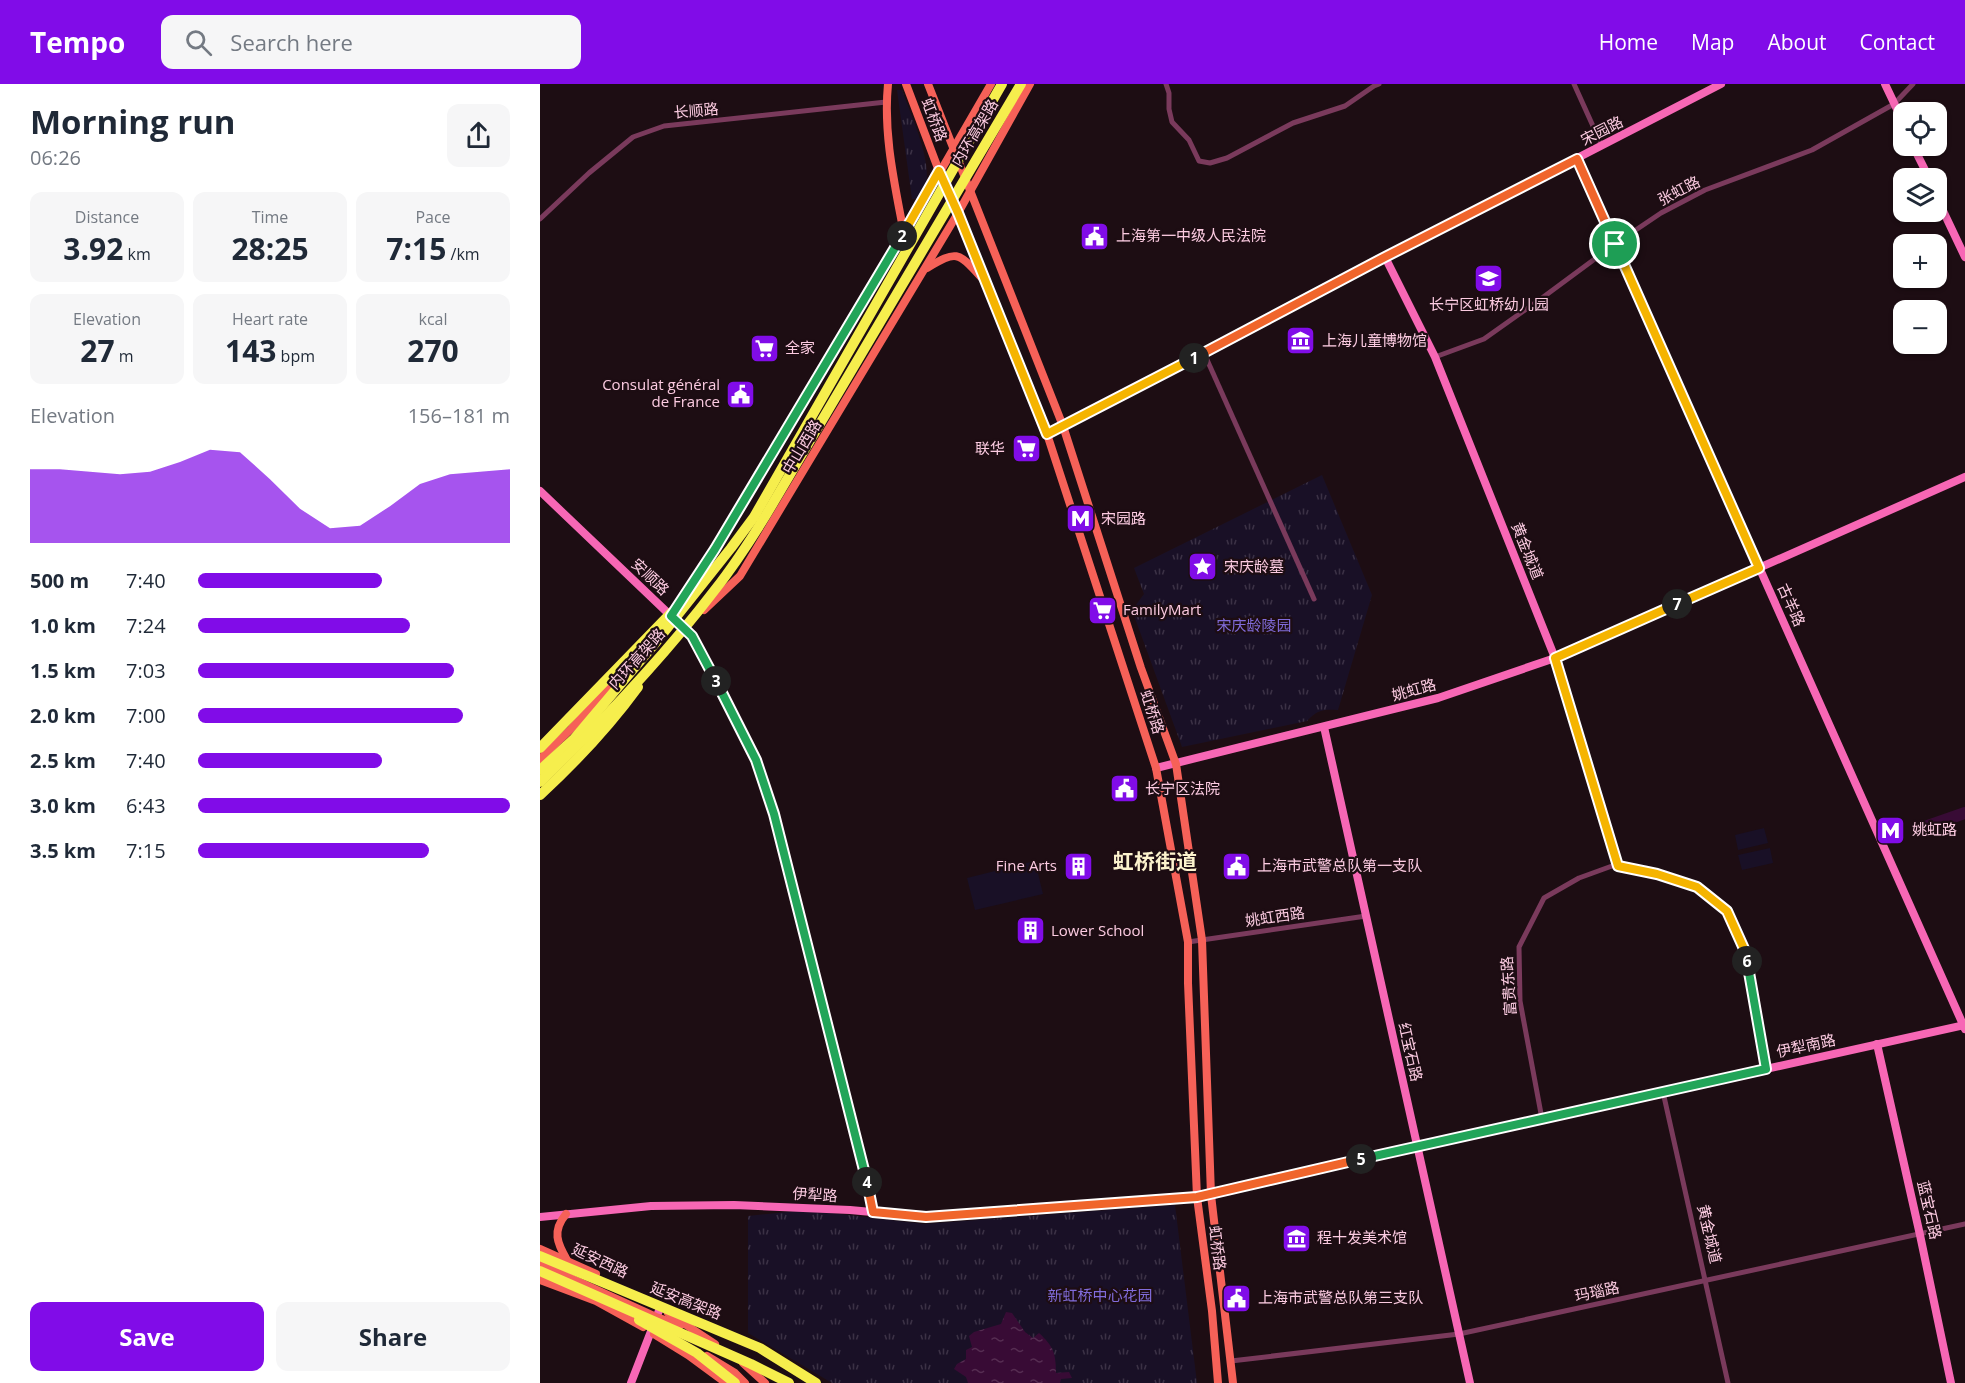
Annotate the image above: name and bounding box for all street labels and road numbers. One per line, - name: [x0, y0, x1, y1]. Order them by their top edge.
- street label: 虹桥路: [918, 95, 952, 144]
- street label: 内环高架路: [946, 95, 1002, 170]
- street label: 长顺路: [673, 98, 719, 122]
- street label: 宋园路: [1577, 111, 1626, 149]
- street label: 张虹路: [1654, 171, 1703, 209]
- street label: 中山西路: [777, 416, 825, 477]
- street label: 黄金城道: [1507, 519, 1548, 582]
- street label: 安顺路: [628, 553, 674, 599]
- street label: 古羊路: [1774, 580, 1810, 629]
- street label: 内环高架路: [604, 624, 669, 693]
- street label: 姚虹路: [1389, 674, 1438, 705]
- street label: 虹桥路: [1136, 687, 1169, 736]
- street label: 姚虹西路: [1244, 902, 1306, 930]
- street label: 富贵东路: [1496, 955, 1520, 1017]
- street label: 红宝石路: [1394, 1020, 1427, 1083]
- street label: 伊犁南路: [1774, 1029, 1837, 1061]
- street label: 蓝宝石路: [1913, 1178, 1946, 1241]
- street label: 伊犁路: [792, 1183, 838, 1205]
- street label: 黄金城道: [1693, 1202, 1726, 1265]
- street label: 虹桥路: [1205, 1224, 1231, 1271]
- street label: 延安西路: [569, 1238, 632, 1282]
- street label: 延安高架路: [648, 1277, 725, 1323]
- street label: 玛瑙路: [1573, 1277, 1621, 1305]

